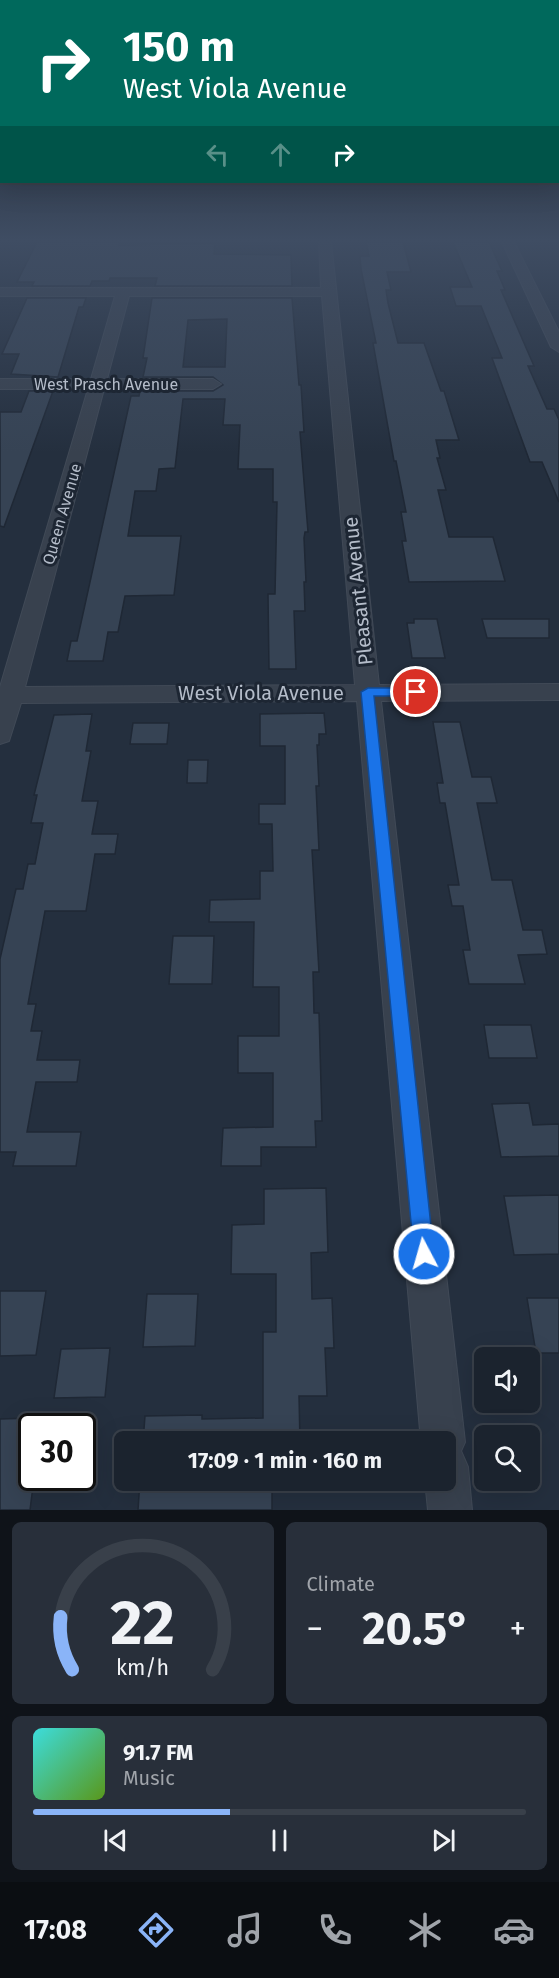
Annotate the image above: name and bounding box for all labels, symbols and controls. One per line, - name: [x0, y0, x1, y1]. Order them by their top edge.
- text: 150 m: [123, 22, 235, 72]
- icon: right: [24, 24, 102, 102]
- text: West Viola Avenue: [123, 73, 347, 105]
- icon: left: [201, 138, 234, 171]
- icon: ahead: [264, 138, 297, 171]
- icon: right: [327, 138, 360, 171]
- street label: West Prasch Avenue: [34, 375, 178, 394]
- street label: Queen Avenue: [38, 461, 86, 567]
- street label: Pleasant Avenue: [338, 516, 378, 666]
- pin: [390, 666, 441, 717]
- icon: arrive: [399, 675, 432, 708]
- street label: West Viola Avenue: [178, 681, 344, 705]
- position arrow: [392, 1222, 456, 1286]
- map controls: [474, 1347, 540, 1491]
- button: sound: [474, 1347, 540, 1413]
- speed limit sign: 30: [18, 1413, 96, 1491]
- button: search: [474, 1425, 540, 1491]
- text: 17:09 · 1 min · 160 m: [188, 1447, 382, 1474]
- text: Climate: [307, 1572, 375, 1596]
- text: 22: [110, 1586, 175, 1661]
- text: 20.5°: [362, 1602, 470, 1656]
- text: −: [307, 1609, 323, 1649]
- text: +: [510, 1609, 526, 1649]
- text: km/h: [116, 1655, 169, 1681]
- text: 91.7 FM: [123, 1739, 193, 1766]
- text: Music: [123, 1766, 175, 1790]
- icon: previous: [99, 1824, 132, 1857]
- icon: pause: [263, 1824, 296, 1857]
- icon: next: [427, 1824, 460, 1857]
- icon: directions: [135, 1909, 177, 1951]
- icon: music: [224, 1909, 266, 1951]
- icon: phone: [314, 1909, 356, 1951]
- icon: climate: [404, 1909, 446, 1951]
- icon: car: [493, 1909, 535, 1951]
- text: 17:08: [24, 1914, 87, 1946]

